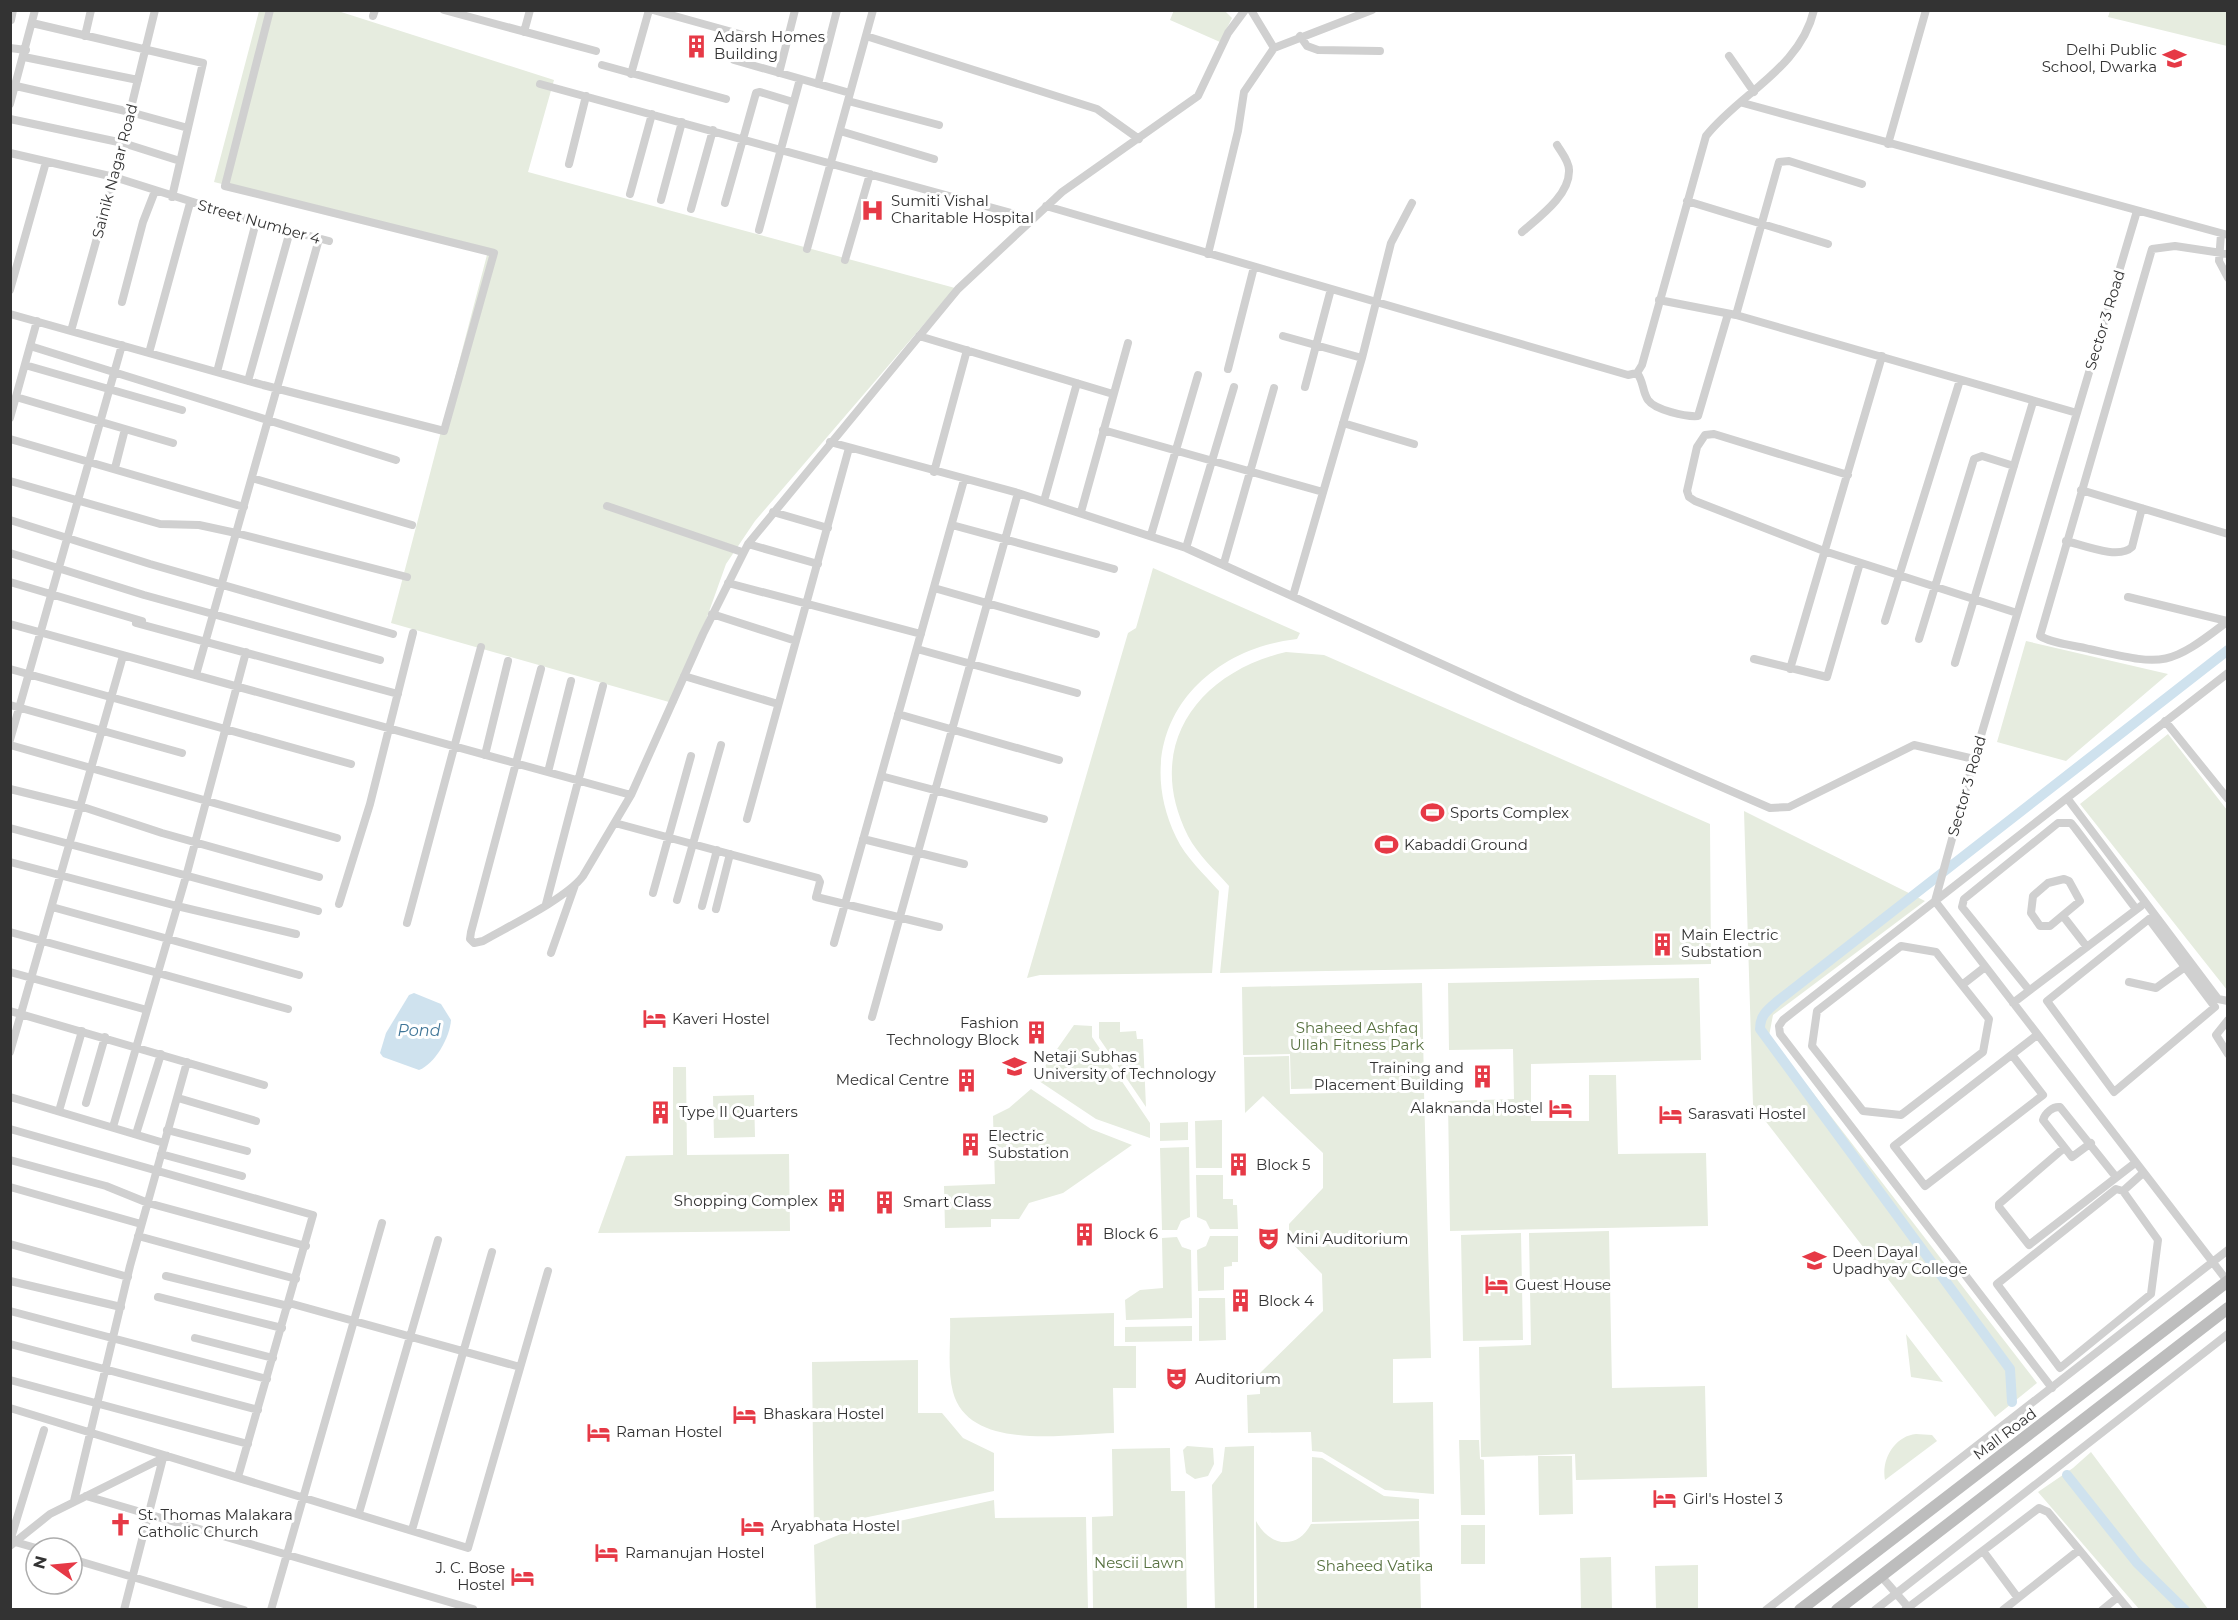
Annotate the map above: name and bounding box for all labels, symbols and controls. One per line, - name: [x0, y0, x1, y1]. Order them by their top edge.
- place label: Adarsh Homes Building: [714, 27, 825, 63]
- building icon: Adarsh Homes Building: [683, 33, 709, 59]
- place label: Delhi Public School, Dwarka: [2042, 40, 2157, 76]
- school or university icon: Delhi Public School, Dwarka: [2162, 46, 2188, 72]
- street label: Sainik Nagar Road: [87, 102, 142, 240]
- place label: Sumiti Vishal Charitable Hospital: [891, 191, 1034, 227]
- street label: Street Number 4: [196, 195, 323, 248]
- hospital icon: Sumiti Vishal Charitable Hospital: [860, 197, 886, 223]
- street label: Sector 3 Road: [2080, 268, 2129, 372]
- street label: Sector 3 Road: [1943, 733, 1990, 838]
- sports icon: Sports Complex: [1419, 800, 1445, 826]
- place label: Sports Complex: [1450, 803, 1569, 822]
- sports icon: Kabaddi Ground: [1373, 832, 1399, 858]
- place label: Kabaddi Ground: [1404, 835, 1528, 854]
- place label: Main Electric Substation: [1681, 925, 1778, 961]
- building icon: Main Electric Substation: [1650, 931, 1676, 957]
- hotel icon: Kaveri Hostel: [641, 1006, 667, 1032]
- place label: Kaveri Hostel: [672, 1009, 770, 1028]
- place label: Fashion Technology Block: [886, 1013, 1019, 1049]
- park label: Shaheed Ashfaq Ullah Fitness Park: [1290, 1018, 1424, 1054]
- building icon: Fashion Technology Block: [1024, 1019, 1050, 1045]
- water label: Pond: [398, 1021, 441, 1040]
- place label: Netaji Subhas University of Technology: [1033, 1047, 1217, 1083]
- school or university icon: Netaji Subhas University of Technology: [1002, 1053, 1028, 1079]
- place label: Training and Placement Building: [1314, 1058, 1464, 1094]
- building icon: Training and Placement Building: [1469, 1064, 1495, 1090]
- building icon: Medical Centre: [954, 1067, 980, 1093]
- place label: Medical Centre: [836, 1070, 949, 1089]
- hotel icon: Alaknanda Hostel: [1548, 1095, 1574, 1121]
- place label: Alaknanda Hostel: [1411, 1098, 1543, 1117]
- building icon: Type II Quarters: [648, 1099, 674, 1125]
- hotel icon: Sarasvati Hostel: [1657, 1101, 1683, 1127]
- place label: Type II Quarters: [679, 1102, 798, 1121]
- place label: Sarasvati Hostel: [1688, 1104, 1806, 1123]
- place label: Electric Substation: [988, 1126, 1069, 1162]
- building icon: Electric Substation: [957, 1132, 983, 1158]
- building icon: Block 5: [1225, 1152, 1251, 1178]
- place label: Block 5: [1256, 1155, 1310, 1174]
- building icon: Shopping Complex: [823, 1188, 849, 1214]
- building icon: Smart Class: [872, 1189, 898, 1215]
- place label: Shopping Complex: [674, 1191, 818, 1210]
- place label: Smart Class: [903, 1192, 991, 1211]
- building icon: Block 6: [1072, 1221, 1098, 1247]
- place label: Block 6: [1103, 1224, 1158, 1243]
- theatre icon: Mini Auditorium: [1255, 1226, 1281, 1252]
- place label: Mini Auditorium: [1286, 1229, 1408, 1248]
- place label: Deen Dayal Upadhyay College: [1832, 1242, 1968, 1278]
- school or university icon: Deen Dayal Upadhyay College: [1801, 1248, 1827, 1274]
- hotel icon: Guest House: [1484, 1272, 1510, 1298]
- place label: Guest House: [1515, 1275, 1611, 1294]
- building icon: Block 4: [1227, 1288, 1253, 1314]
- place label: Block 4: [1258, 1291, 1314, 1310]
- theatre icon: Auditorium: [1164, 1366, 1190, 1392]
- place label: Auditorium: [1195, 1369, 1281, 1388]
- hotel icon: Bhaskara Hostel: [732, 1401, 758, 1427]
- place label: Bhaskara Hostel: [763, 1404, 884, 1423]
- street label: Mall Road: [1969, 1404, 2040, 1464]
- hotel icon: Raman Hostel: [585, 1419, 611, 1445]
- place label: Raman Hostel: [616, 1422, 722, 1441]
- hotel icon: Girl's Hostel 3: [1652, 1486, 1678, 1512]
- place label: Girl's Hostel 3: [1683, 1489, 1783, 1508]
- place label: St. Thomas Malakara Catholic Church: [138, 1505, 293, 1541]
- church icon: St. Thomas Malakara Catholic Church: [107, 1511, 133, 1537]
- hotel icon: Aryabhata Hostel: [740, 1513, 766, 1539]
- place label: Aryabhata Hostel: [771, 1516, 900, 1535]
- north arrow: [24, 1536, 84, 1596]
- hotel icon: Ramanujan Hostel: [594, 1540, 620, 1566]
- place label: Ramanujan Hostel: [625, 1543, 764, 1562]
- park label: Nescii Lawn: [1094, 1553, 1184, 1572]
- text: N: [29, 1554, 51, 1571]
- park label: Shaheed Vatika: [1317, 1556, 1433, 1575]
- place label: J. C. Bose Hostel: [434, 1558, 505, 1594]
- hotel icon: J. C. Bose Hostel: [510, 1564, 536, 1590]

